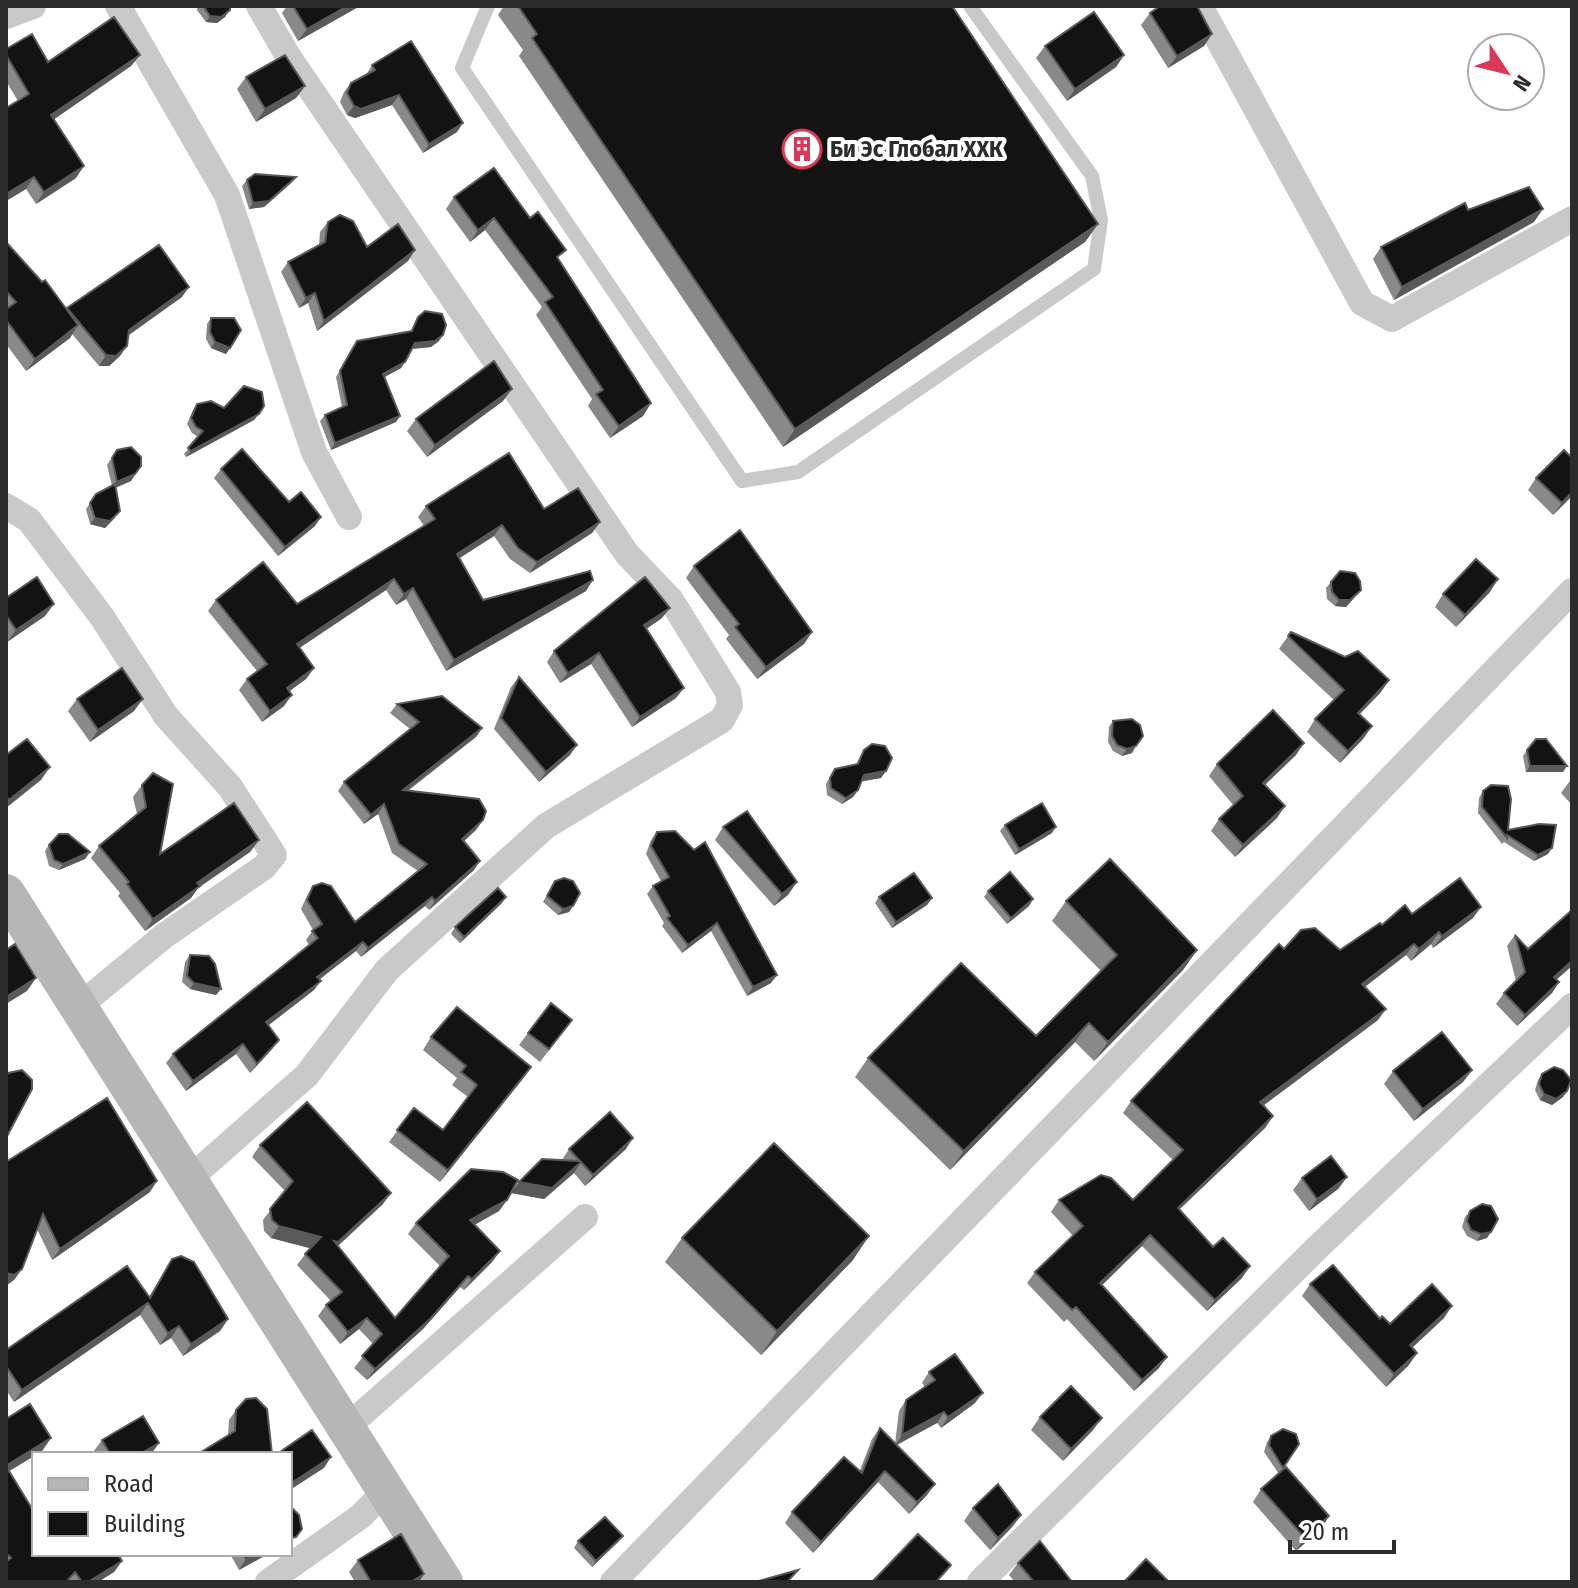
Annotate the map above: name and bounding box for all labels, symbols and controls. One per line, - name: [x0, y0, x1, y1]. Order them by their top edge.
- north arrow: [1466, 32, 1546, 112]
- text: N: [1507, 70, 1537, 96]
- building icon: Би Эс Глобал ХХК: [781, 128, 823, 170]
- place label: Би Эс Глобал ХХК: [830, 135, 1003, 163]
- legend: [32, 1452, 292, 1556]
- text: Road: [104, 1470, 154, 1498]
- scale bar: [1290, 1504, 1394, 1554]
- text: Building: [104, 1510, 186, 1538]
- text: 20 m: [1302, 1518, 1349, 1546]

